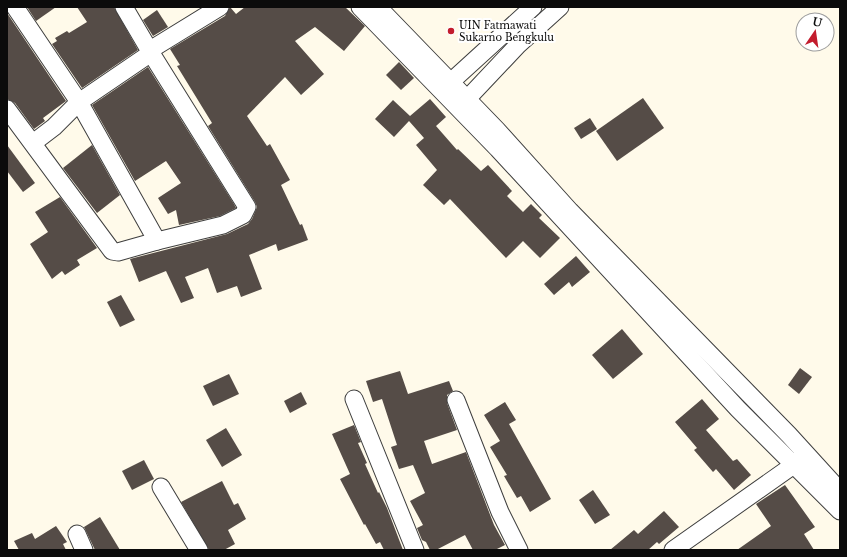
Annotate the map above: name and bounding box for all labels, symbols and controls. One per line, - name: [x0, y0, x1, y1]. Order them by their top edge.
- north arrow: [795, 12, 835, 52]
- text: U: [811, 14, 824, 30]
- place label: UIN Fatmawati Sukarno Bengkulu: [459, 19, 554, 44]
- marker: UIN Fatmawati Sukarno Bengkulu: [446, 26, 456, 36]

